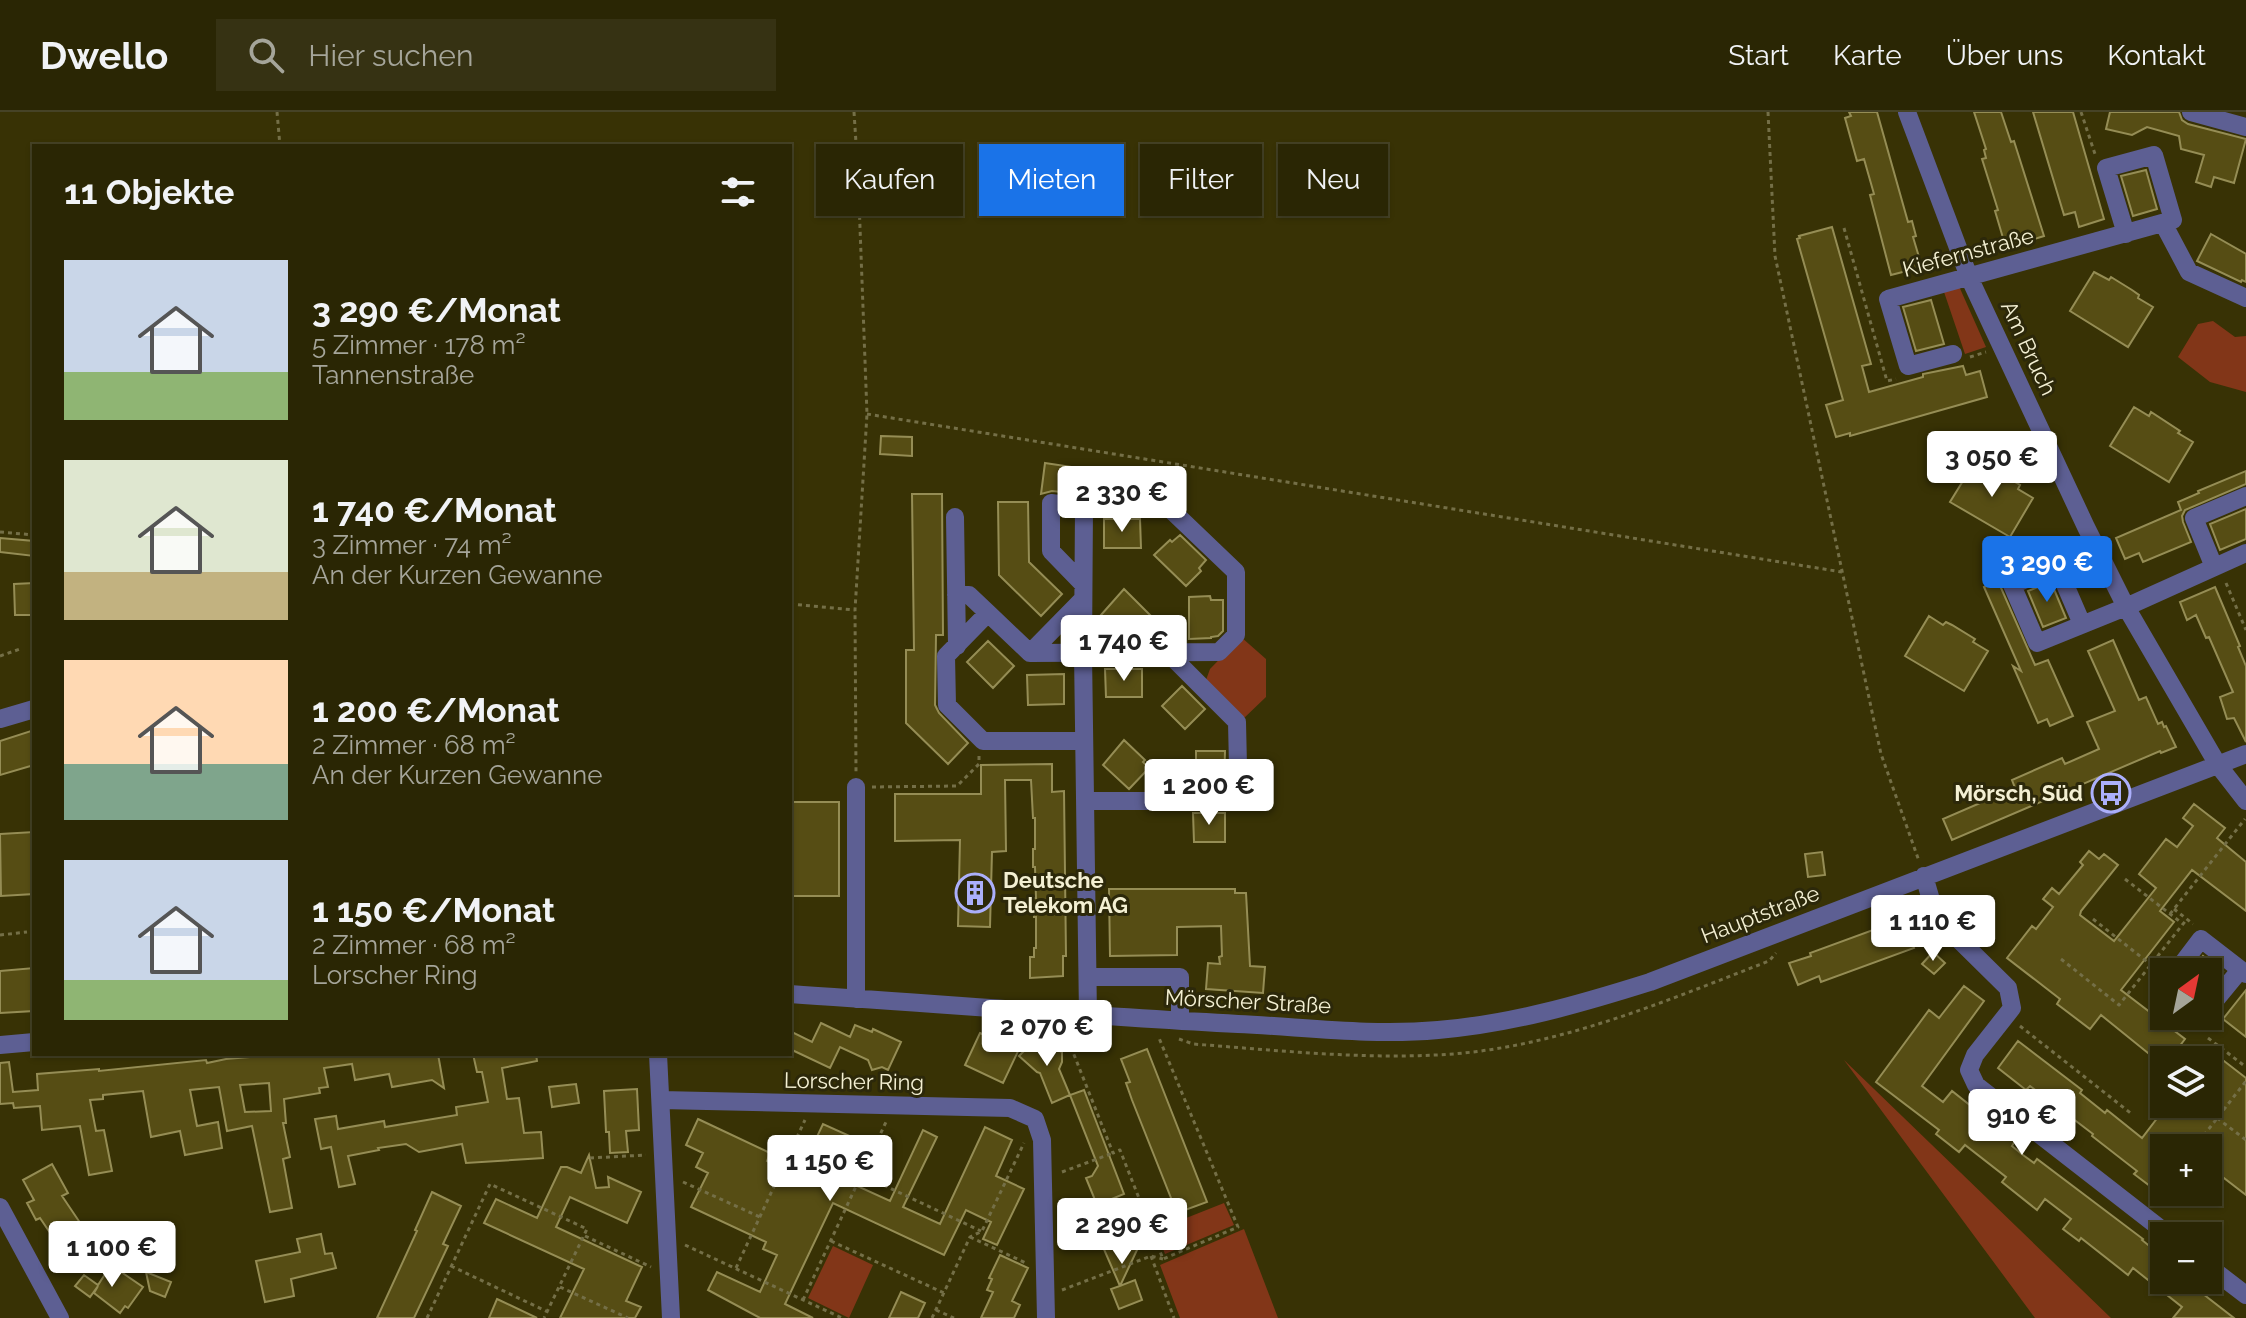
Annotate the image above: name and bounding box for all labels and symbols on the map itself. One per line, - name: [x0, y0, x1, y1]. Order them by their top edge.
- street label: Kiefernstraße: [1900, 222, 2037, 282]
- street label: Am Bruch: [1996, 297, 2062, 399]
- pin: 3 050 €: [1918, 431, 2066, 499]
- pin: 2 330 €: [1048, 466, 1196, 534]
- pin: 3 290 €: [1973, 536, 2121, 604]
- pin: 1 740 €: [1050, 615, 1198, 683]
- pin: 1 200 €: [1135, 759, 1283, 827]
- bus stop icon: Mörsch, Süd: [2090, 772, 2132, 814]
- place label: Mörsch, Süd: [1954, 780, 2083, 806]
- place label: Deutsche Telekom AG: [1003, 867, 1128, 918]
- building icon: Deutsche Telekom AG: [954, 872, 996, 914]
- street label: Hauptstraße: [1697, 879, 1823, 948]
- pin: 1 110 €: [1859, 895, 2007, 963]
- north arrow: [2150, 958, 2222, 1030]
- street label: Mörscher Straße: [1164, 984, 1332, 1018]
- pin: 2 070 €: [973, 1000, 1121, 1068]
- street label: Lorscher Ring: [784, 1067, 924, 1095]
- pin: 910 €: [1966, 1089, 2078, 1157]
- pin: 1 150 €: [756, 1135, 904, 1203]
- pin: 2 290 €: [1048, 1198, 1196, 1266]
- pin: 1 100 €: [38, 1221, 186, 1289]

